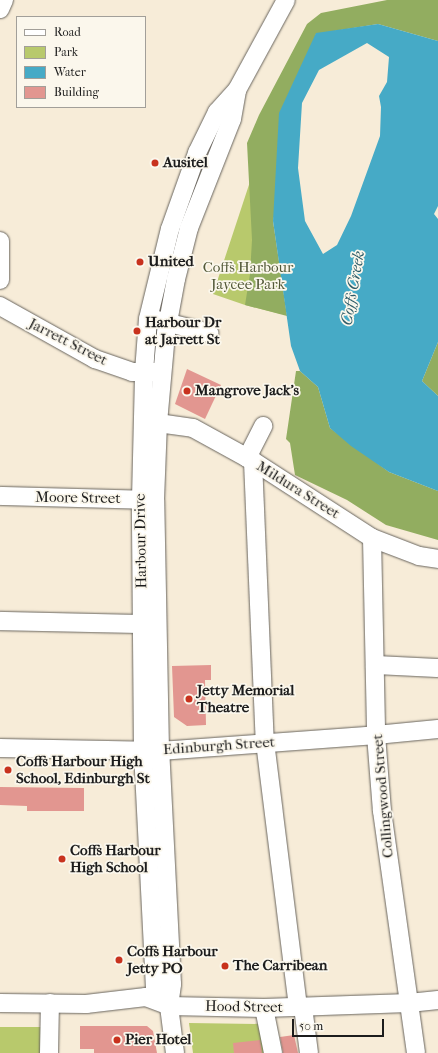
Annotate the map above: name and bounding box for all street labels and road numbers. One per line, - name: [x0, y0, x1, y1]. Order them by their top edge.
- street label: Jarrett Street: [26, 314, 110, 370]
- street label: Mildura Street: [253, 457, 343, 523]
- street label: Moore Street: [35, 488, 121, 508]
- street label: Harbour Drive: [131, 493, 151, 589]
- street label: Edinburgh Street: [162, 733, 276, 759]
- street label: Collingwood Street: [369, 733, 397, 859]
- street label: Hood Street: [205, 997, 283, 1017]

